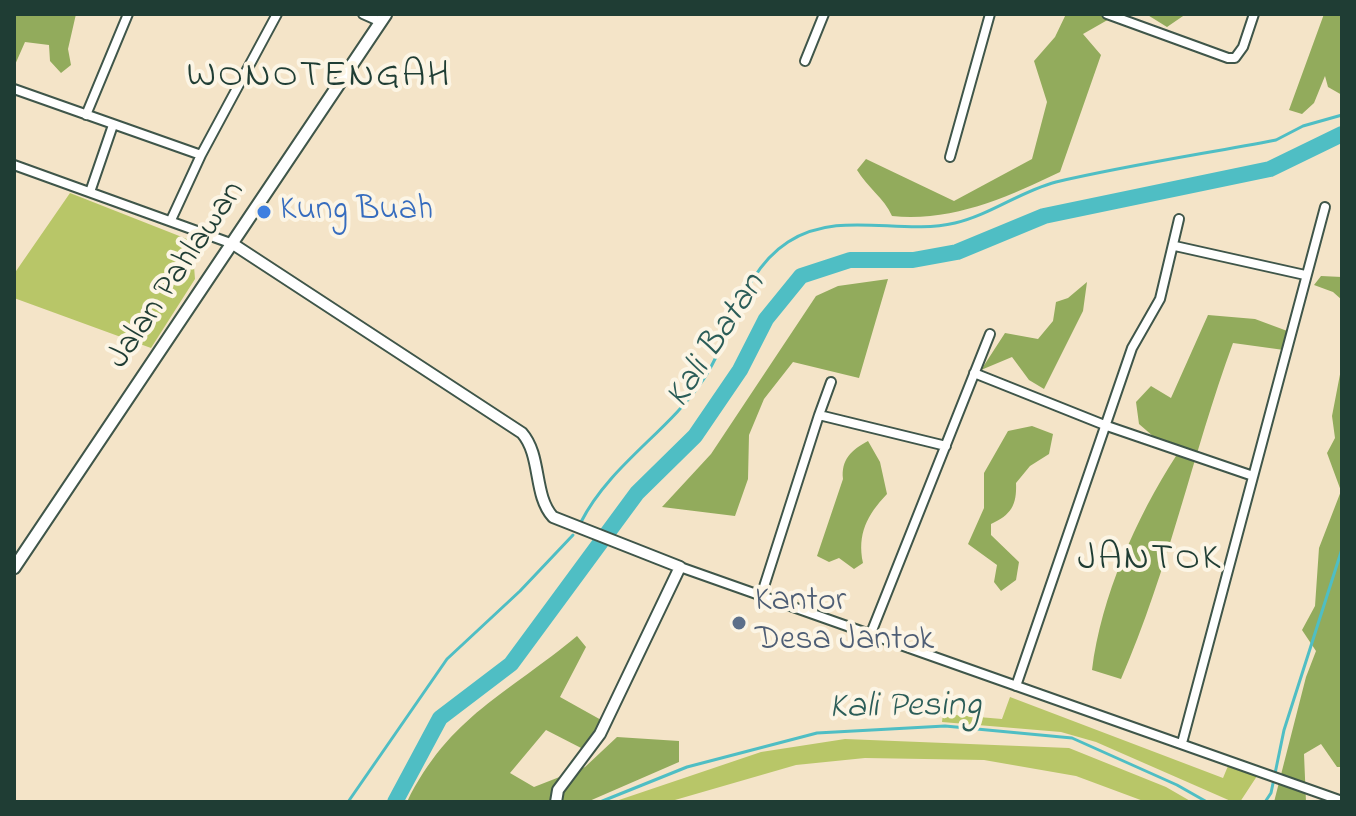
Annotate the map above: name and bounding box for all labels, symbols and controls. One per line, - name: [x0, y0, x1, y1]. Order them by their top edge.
- district label: WONOTENGAH: [187, 56, 451, 102]
- street label: Jalan Pahlawan: [100, 174, 256, 378]
- place label: Kung Buah: [280, 192, 433, 232]
- marker: Kung Buah: [255, 203, 273, 221]
- water label: Kali Batan: [659, 267, 777, 417]
- district label: JANTOK: [1078, 539, 1222, 585]
- place label: Kantor Desa Jantok: [755, 583, 934, 662]
- marker: Kantor Desa Jantok: [730, 614, 748, 632]
- water label: Kali Pesing: [829, 686, 981, 732]

